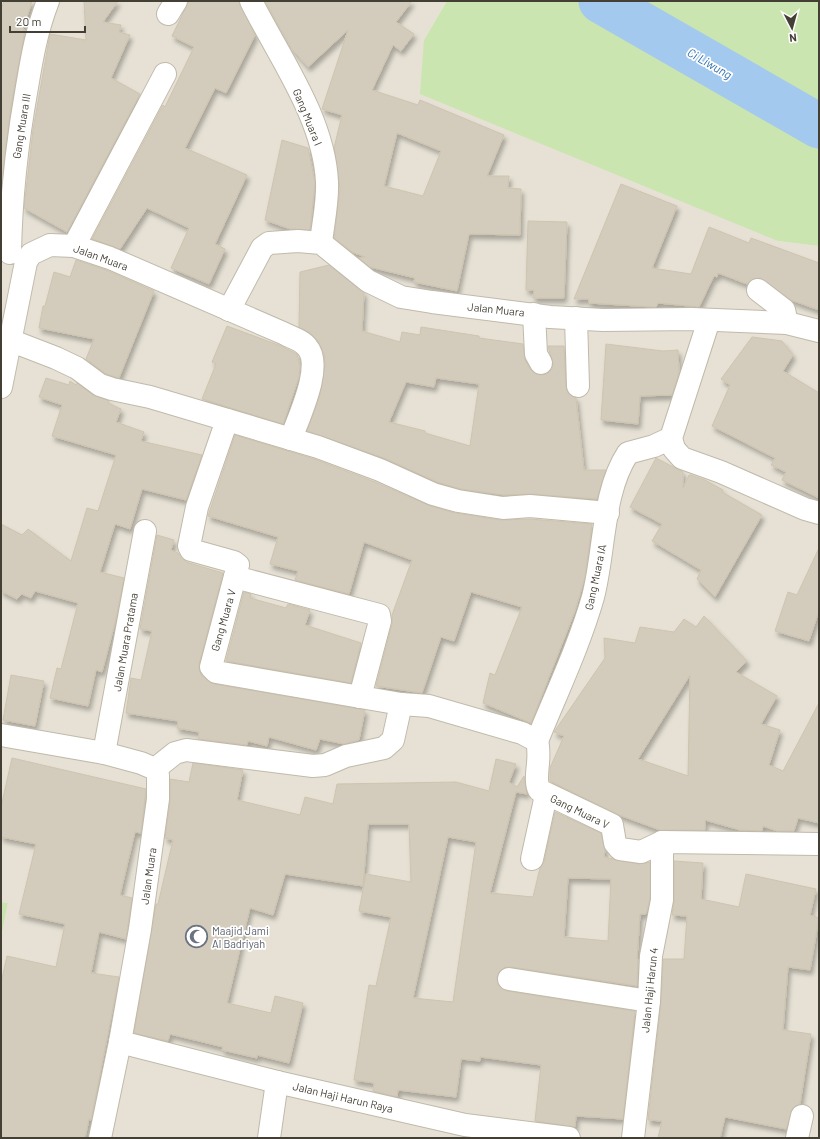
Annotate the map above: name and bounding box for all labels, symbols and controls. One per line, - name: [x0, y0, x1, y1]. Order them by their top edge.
- scale bar: [10, 8, 85, 34]
- north arrow: [772, 8, 812, 48]
- text: 20 m: [16, 14, 42, 28]
- text: N: [789, 32, 797, 45]
- water label: Ci Liwung: [685, 45, 735, 81]
- street label: Gang Muara I: [291, 87, 325, 147]
- street label: Gang Muara III: [9, 92, 33, 160]
- street label: Jalan Muara: [72, 241, 130, 273]
- street label: Jalan Muara: [467, 300, 525, 318]
- street label: Gang Muara IA: [582, 543, 608, 611]
- street label: Gang Muara V: [208, 587, 238, 653]
- street label: Jalan Muara Pratama: [110, 592, 140, 692]
- street label: Gang Muara V: [548, 791, 612, 831]
- street label: Jalan Muara: [138, 847, 158, 905]
- mosque icon: Maajid Jami Al Badriyah: [184, 923, 210, 949]
- place label: Maajid Jami Al Badriyah: [212, 924, 269, 950]
- street label: Jalan Haji Harun 4: [638, 947, 660, 1033]
- street label: Jalan Haji Harun Raya: [292, 1079, 394, 1115]

